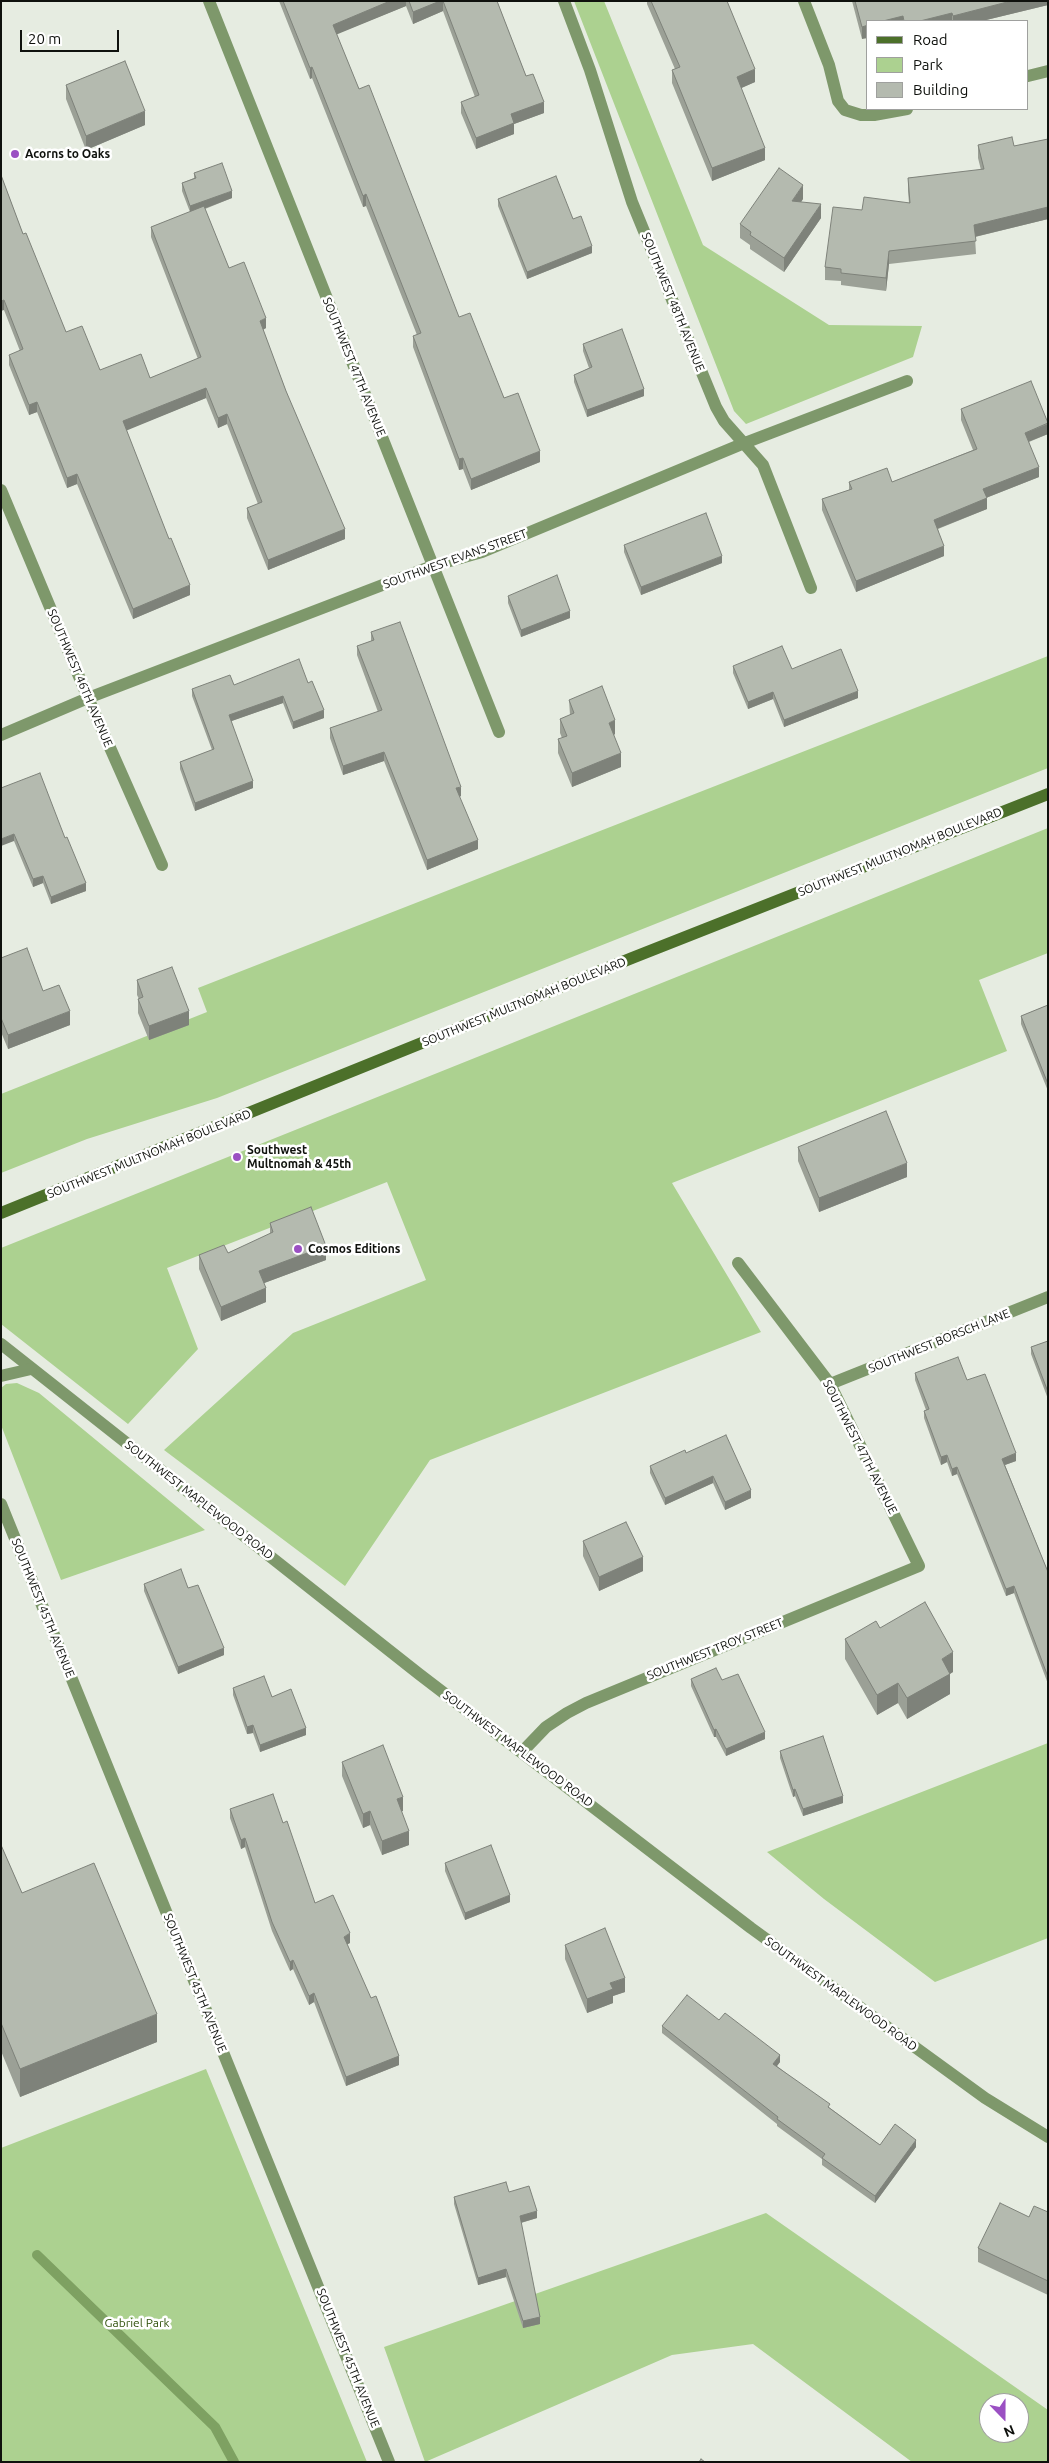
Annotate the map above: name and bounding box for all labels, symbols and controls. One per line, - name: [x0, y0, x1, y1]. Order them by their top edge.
- scale bar: [22, 20, 121, 52]
- legend: [866, 20, 1029, 110]
- text: 20 m: [28, 30, 61, 47]
- text: Road: [913, 31, 948, 48]
- text: Park: [913, 56, 943, 73]
- text: Building: [913, 81, 968, 98]
- place label: Acorns to Oaks: [25, 147, 110, 161]
- marker: Acorns to Oaks: [9, 148, 21, 160]
- street label: SOUTHWEST 48TH AVENUE: [638, 230, 708, 374]
- street label: SOUTHWEST 47TH AVENUE: [319, 295, 389, 439]
- street label: SOUTHWEST EVANS STREET: [381, 526, 529, 592]
- street label: SOUTHWEST 46TH AVENUE: [44, 607, 116, 749]
- street label: SOUTHWEST MULTNOMAH BOULEVARD: [796, 804, 1004, 900]
- street label: SOUTHWEST MULTNOMAH BOULEVARD: [420, 954, 628, 1050]
- street label: SOUTHWEST MULTNOMAH BOULEVARD: [45, 1106, 253, 1202]
- place label: Southwest Multnomah & 45th: [247, 1143, 351, 1171]
- marker: Southwest Multnomah & 45th: [231, 1151, 243, 1163]
- place label: Cosmos Editions: [308, 1242, 400, 1256]
- marker: Cosmos Editions: [292, 1243, 304, 1255]
- street label: SOUTHWEST BORSCH LANE: [866, 1306, 1012, 1376]
- street label: SOUTHWEST 47TH AVENUE: [820, 1377, 900, 1517]
- street label: SOUTHWEST MAPLEWOOD ROAD: [122, 1438, 276, 1562]
- street label: SOUTHWEST 45TH AVENUE: [8, 1536, 78, 1680]
- street label: SOUTHWEST TROY STREET: [645, 1615, 785, 1683]
- street label: SOUTHWEST MAPLEWOOD ROAD: [440, 1688, 596, 1810]
- street label: SOUTHWEST 45TH AVENUE: [160, 1911, 230, 2055]
- street label: SOUTHWEST MAPLEWOOD ROAD: [762, 1934, 920, 2054]
- street label: SOUTHWEST 45TH AVENUE: [313, 2286, 383, 2430]
- park label: Gabriel Park: [105, 2316, 169, 2330]
- north arrow: [979, 2393, 1029, 2443]
- text: N: [1001, 2422, 1017, 2440]

